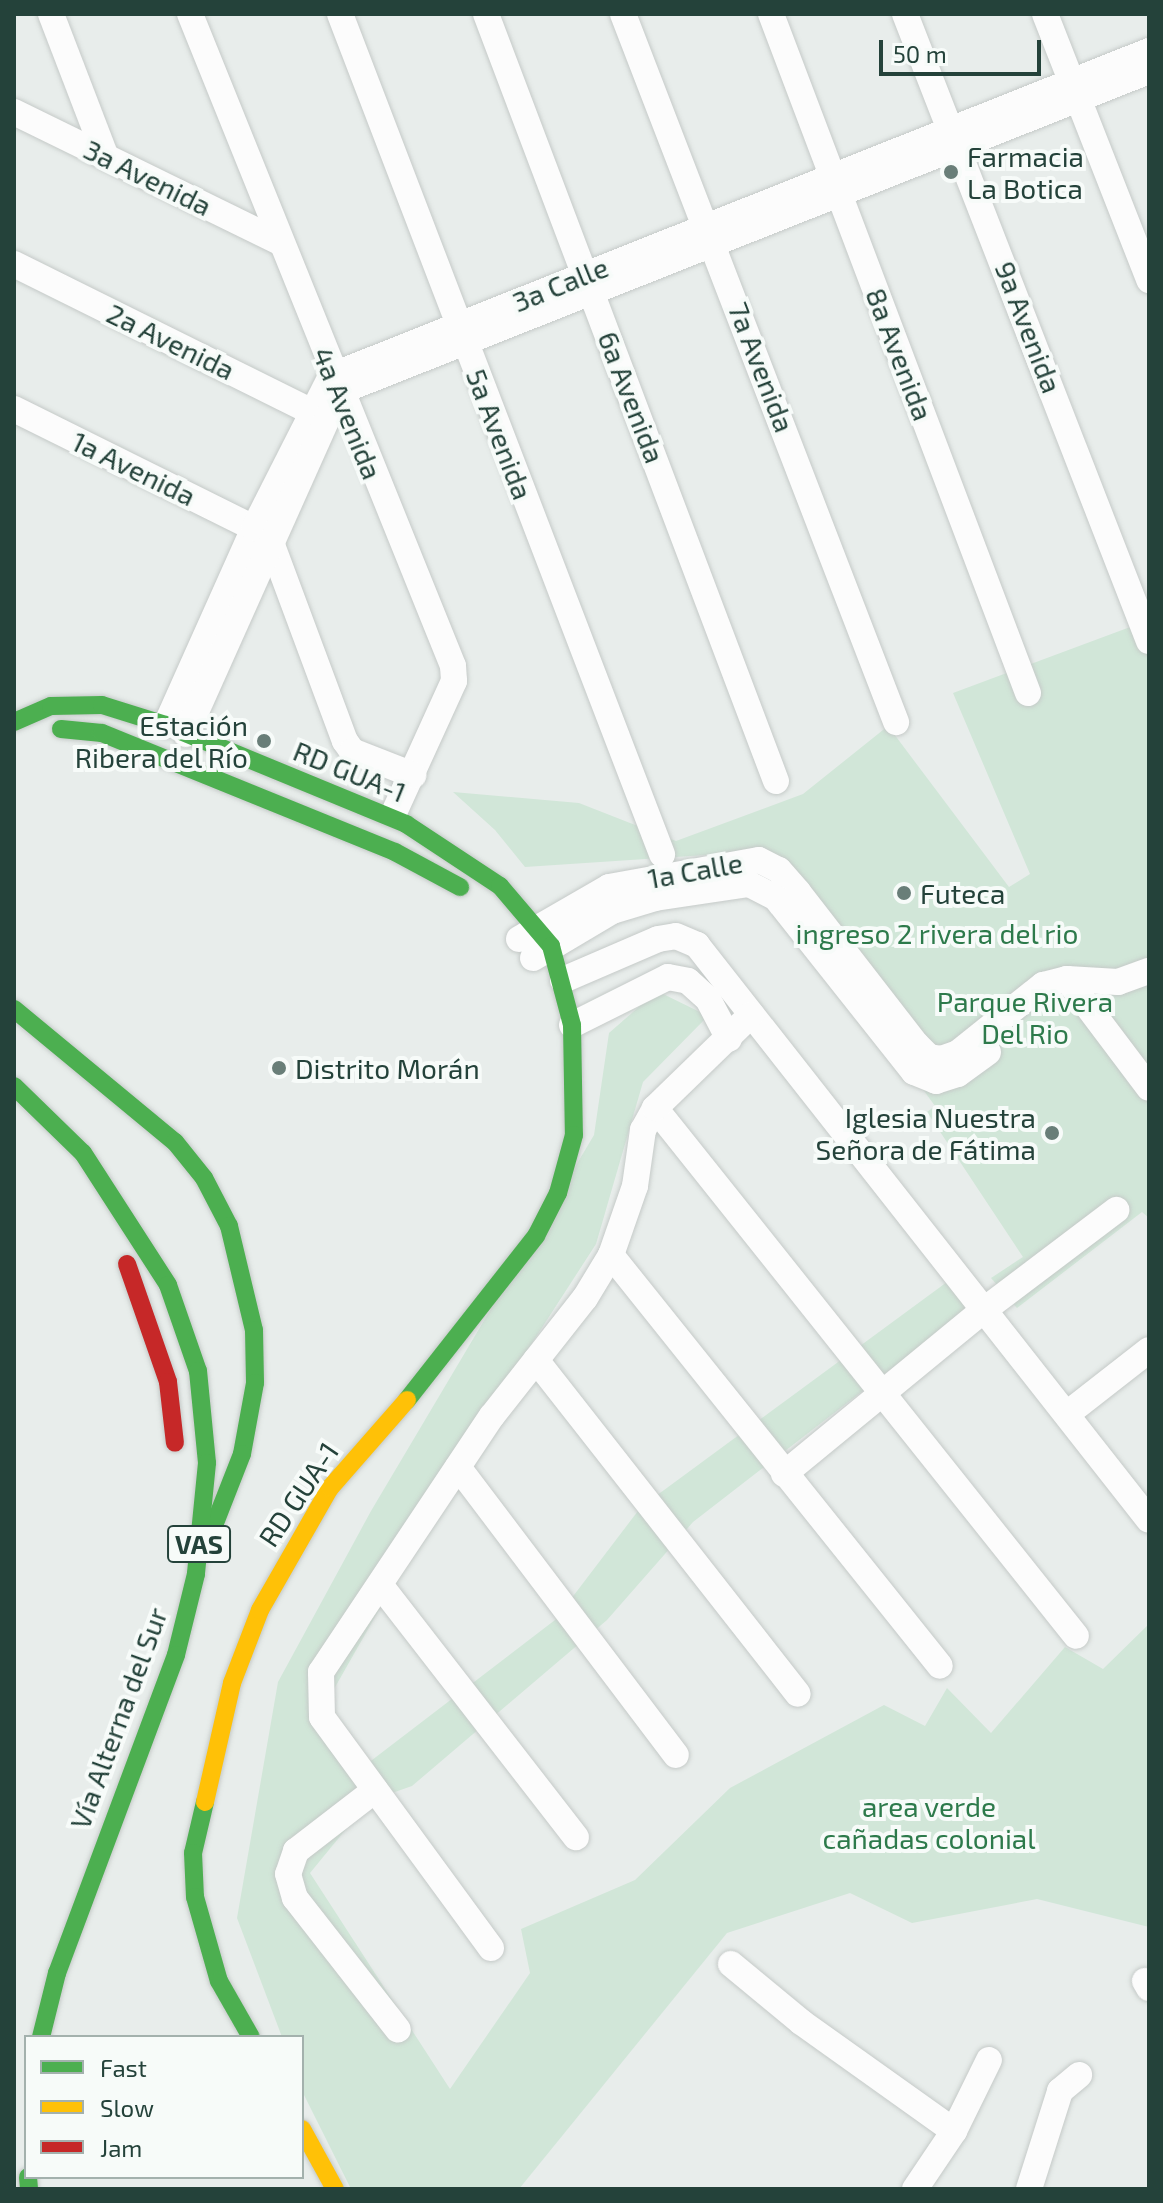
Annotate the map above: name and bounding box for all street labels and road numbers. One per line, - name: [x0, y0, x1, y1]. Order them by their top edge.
- street label: 3a Avenida: [78, 132, 218, 222]
- street label: 3a Calle: [507, 250, 613, 318]
- street label: 9a Avenida: [988, 256, 1070, 398]
- street label: 8a Avenida: [859, 283, 941, 425]
- street label: 2a Avenida: [101, 296, 241, 386]
- street label: 7a Avenida: [722, 297, 802, 437]
- street label: 6a Avenida: [591, 326, 673, 468]
- street label: 4a Avenida: [306, 342, 390, 484]
- street label: 5a Avenida: [460, 364, 540, 504]
- street label: 1a Avenida: [66, 424, 202, 512]
- street label: RD GUA-1: [289, 733, 411, 809]
- street label: 1a Calle: [645, 845, 745, 895]
- street label: RD GUA-1: [251, 1435, 345, 1553]
- road number: VAS: [167, 1522, 231, 1566]
- street label: Vía Alterna del Sur: [62, 1602, 174, 1834]

